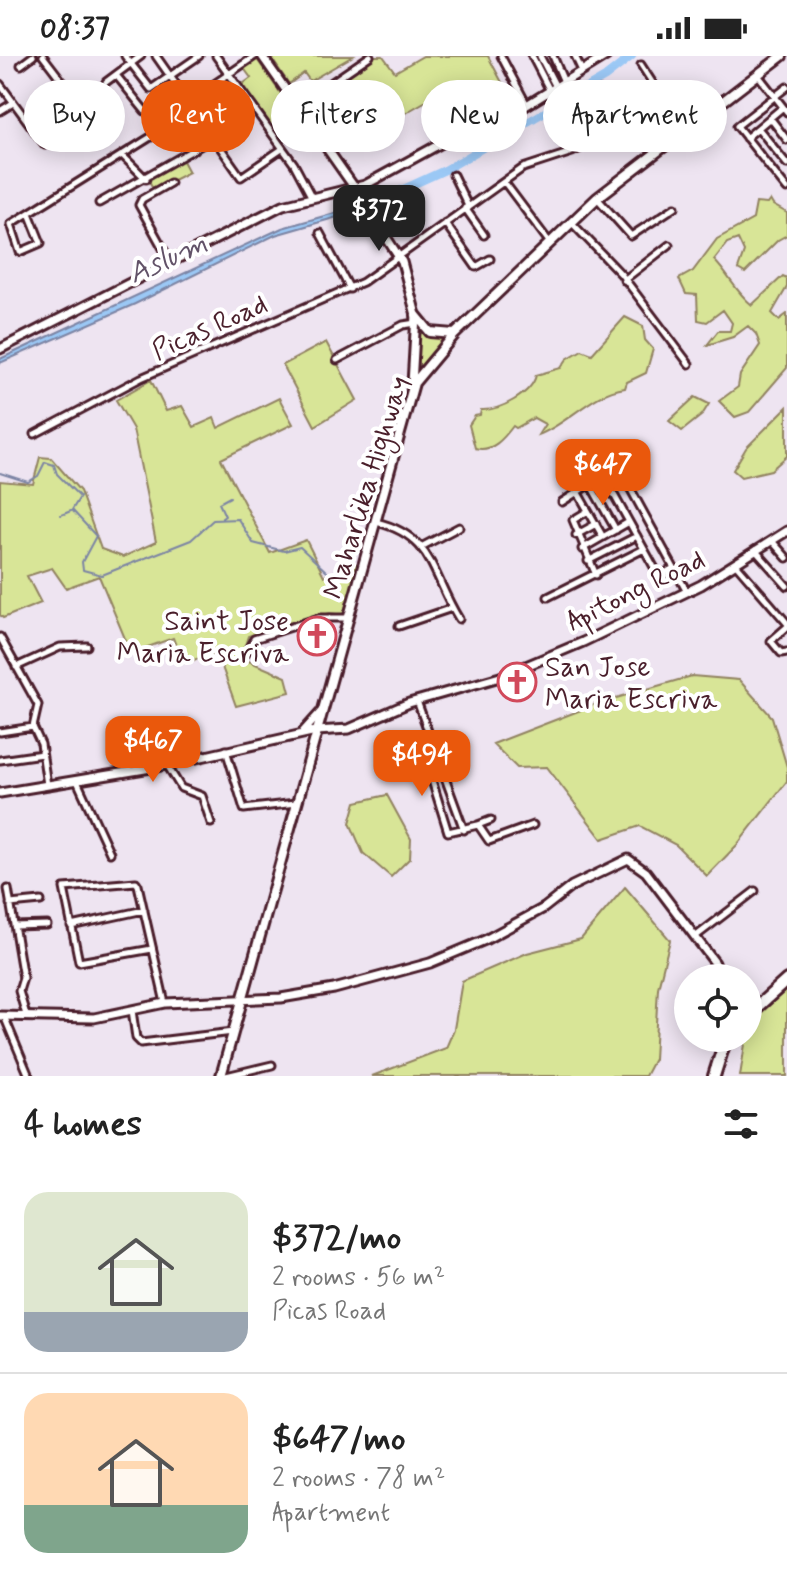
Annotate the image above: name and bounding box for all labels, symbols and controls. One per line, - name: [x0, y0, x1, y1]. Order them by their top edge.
- text: 08:37: [40, 9, 110, 48]
- chip: Buy: [24, 80, 125, 152]
- chip: Rent: [141, 80, 255, 152]
- chip: Filters: [271, 80, 405, 152]
- chip: New: [421, 80, 527, 152]
- chip: Apartment: [543, 80, 727, 152]
- pin: $372: [332, 185, 426, 253]
- text: $372: [351, 194, 407, 228]
- water label: Aslum: [122, 223, 214, 294]
- street label: Picas Road: [146, 286, 274, 370]
- street label: Maharlika Highway: [316, 372, 421, 604]
- pin: $647: [556, 439, 650, 507]
- text: $647: [574, 448, 632, 482]
- street label: Apitong Road: [561, 542, 713, 643]
- place label: Saint Jose Maria Escriva: [117, 604, 289, 673]
- church icon: Saint Jose Maria Escriva: [296, 615, 338, 657]
- place label: San Jose Maria Escriva: [545, 650, 718, 719]
- church icon: San Jose Maria Escriva: [496, 661, 538, 703]
- pin: $467: [106, 716, 200, 784]
- text: $467: [123, 725, 183, 759]
- pin: $494: [375, 730, 469, 798]
- text: $494: [391, 739, 453, 773]
- map controls: [674, 964, 762, 1052]
- button: locate: [674, 964, 762, 1052]
- text: 4 homes: [24, 1102, 142, 1147]
- icon: filters: [719, 1102, 763, 1146]
- text: $372/mo: [272, 1216, 401, 1261]
- icon: home: [88, 1224, 184, 1320]
- text: 2 rooms · 56 m²: [272, 1261, 445, 1295]
- text: Picas Road: [272, 1295, 386, 1329]
- text: $647/mo: [272, 1417, 405, 1462]
- icon: home: [88, 1425, 184, 1521]
- text: 2 rooms · 78 m²: [272, 1462, 445, 1496]
- text: Apartment: [272, 1496, 390, 1530]

